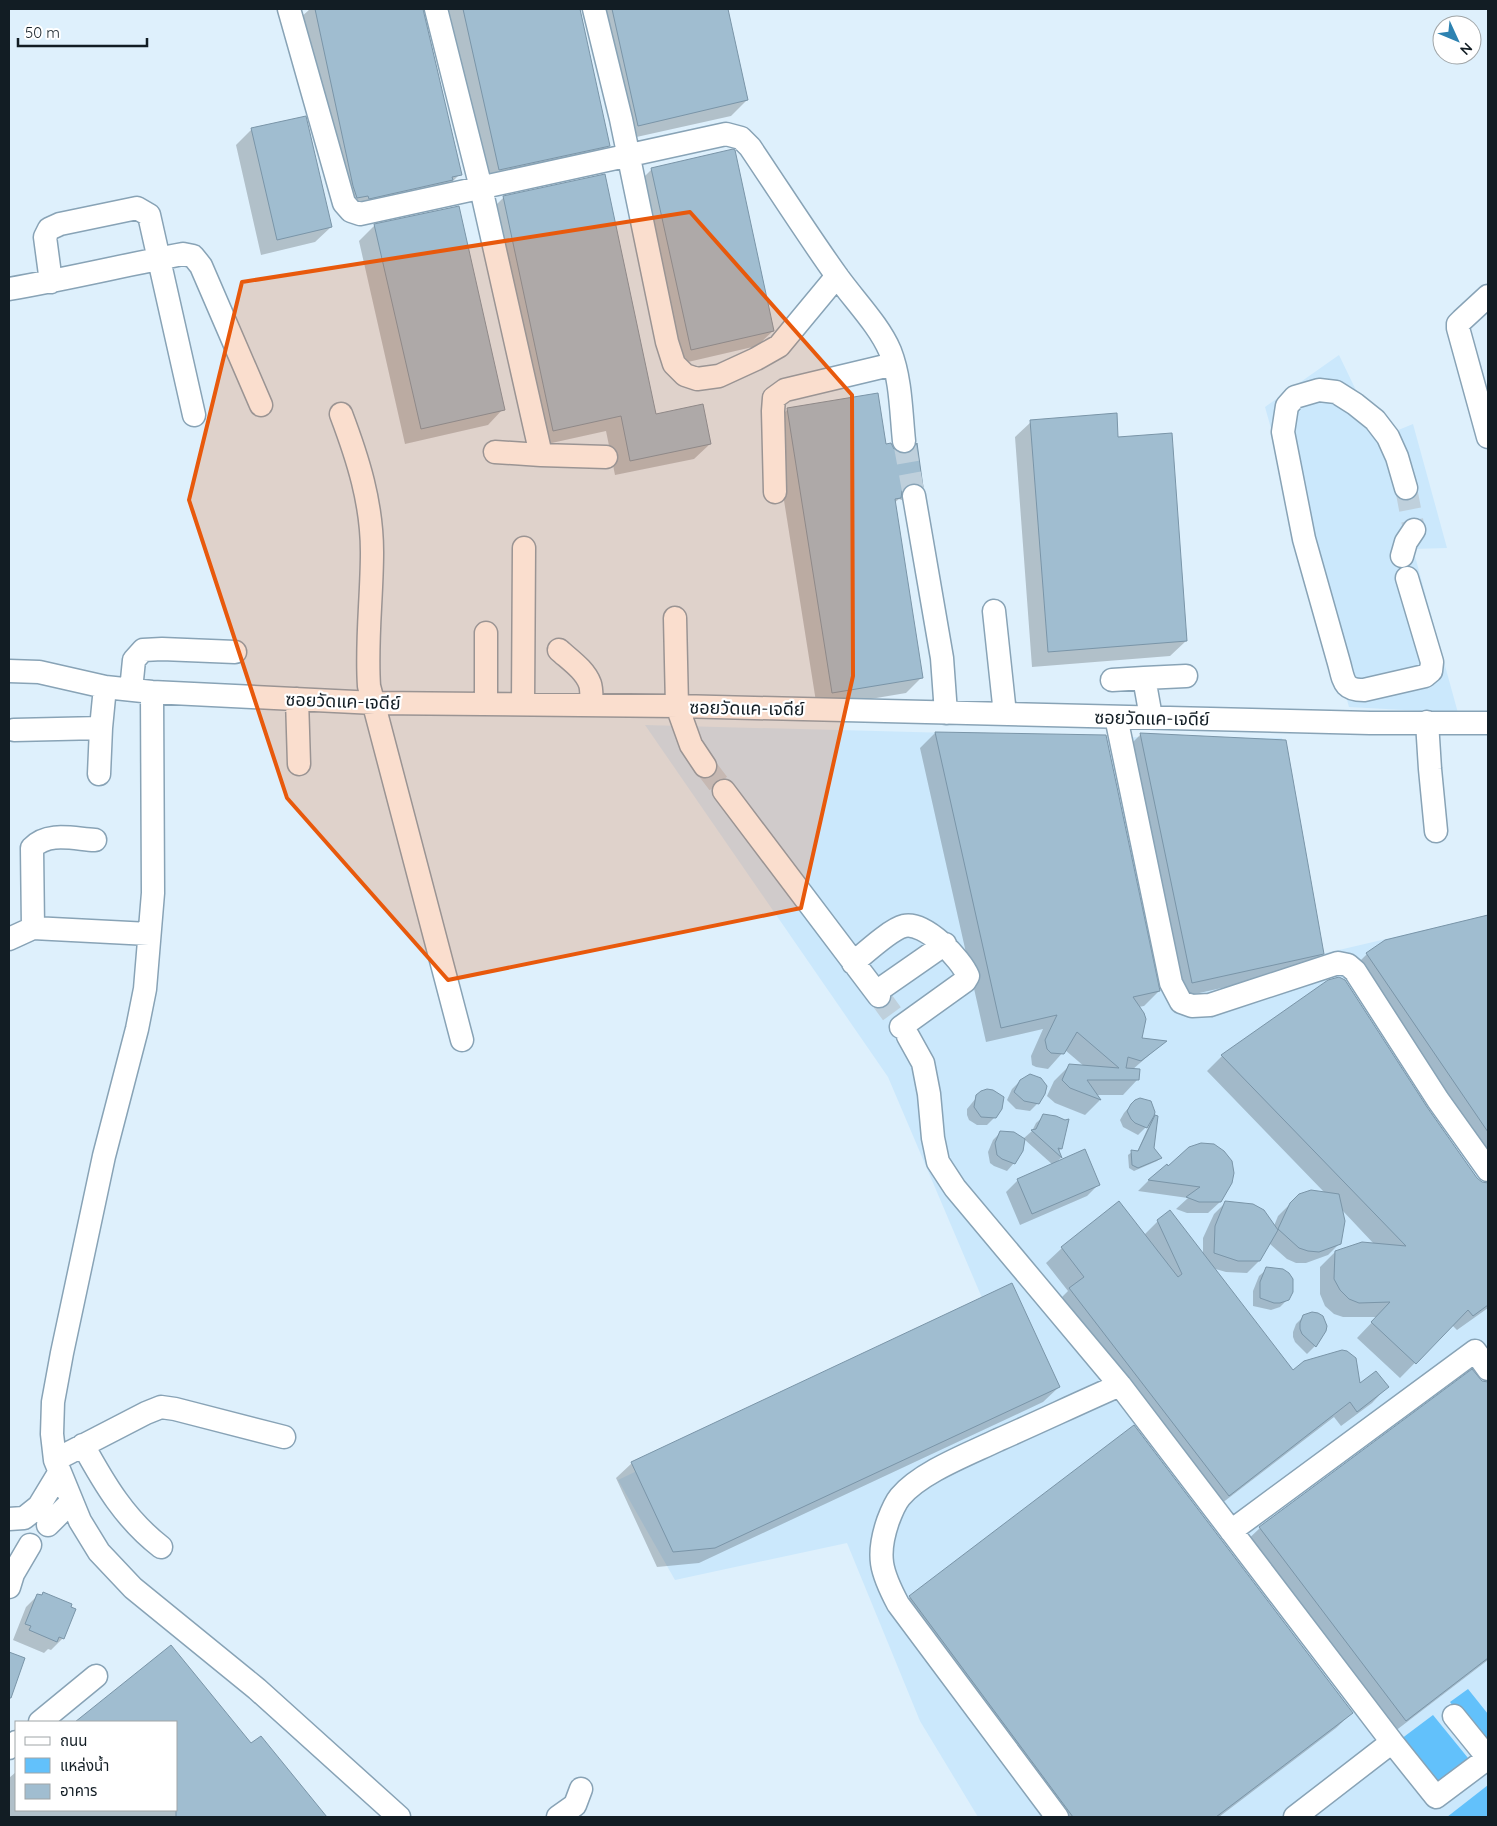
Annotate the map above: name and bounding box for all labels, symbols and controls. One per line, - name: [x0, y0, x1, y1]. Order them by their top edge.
- scale bar: [18, 15, 146, 47]
- north arrow: [1432, 15, 1482, 65]
- text: 50 m: [25, 23, 60, 42]
- text: N: [1456, 39, 1476, 59]
- street label: ซอยวัดแค-เจดีย์: [285, 687, 401, 715]
- street label: ซอยวัดแค-เจดีย์: [689, 695, 805, 721]
- street label: ซอยวัดแค-เจดีย์: [1094, 705, 1210, 731]
- legend: [15, 1721, 178, 1811]
- text: ถนน: [60, 1731, 87, 1750]
- text: แหล่งน้ำ: [60, 1755, 109, 1775]
- text: อาคาร: [60, 1781, 97, 1800]

